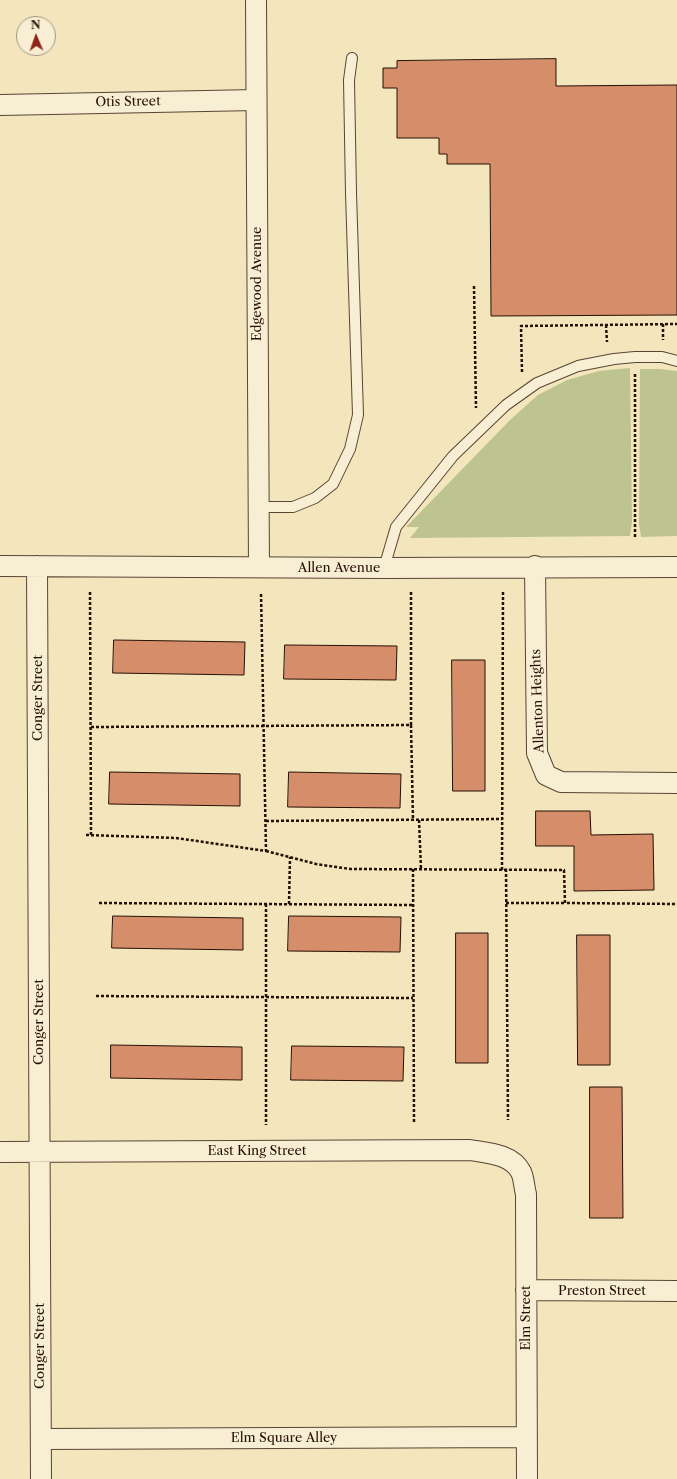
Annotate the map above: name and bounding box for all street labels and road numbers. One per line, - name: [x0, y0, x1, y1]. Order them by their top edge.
- street label: Otis Street: [95, 94, 161, 110]
- street label: Edgewood Avenue: [249, 227, 265, 341]
- street label: Allen Avenue: [298, 560, 380, 576]
- street label: Allenton Heights: [528, 649, 548, 753]
- street label: Conger Street: [30, 655, 46, 741]
- street label: Conger Street: [31, 979, 47, 1065]
- street label: East King Street: [208, 1143, 306, 1159]
- street label: Preston Street: [558, 1283, 646, 1299]
- street label: Elm Street: [518, 1285, 534, 1351]
- street label: Conger Street: [32, 1303, 48, 1389]
- street label: Elm Square Alley: [231, 1430, 337, 1446]

